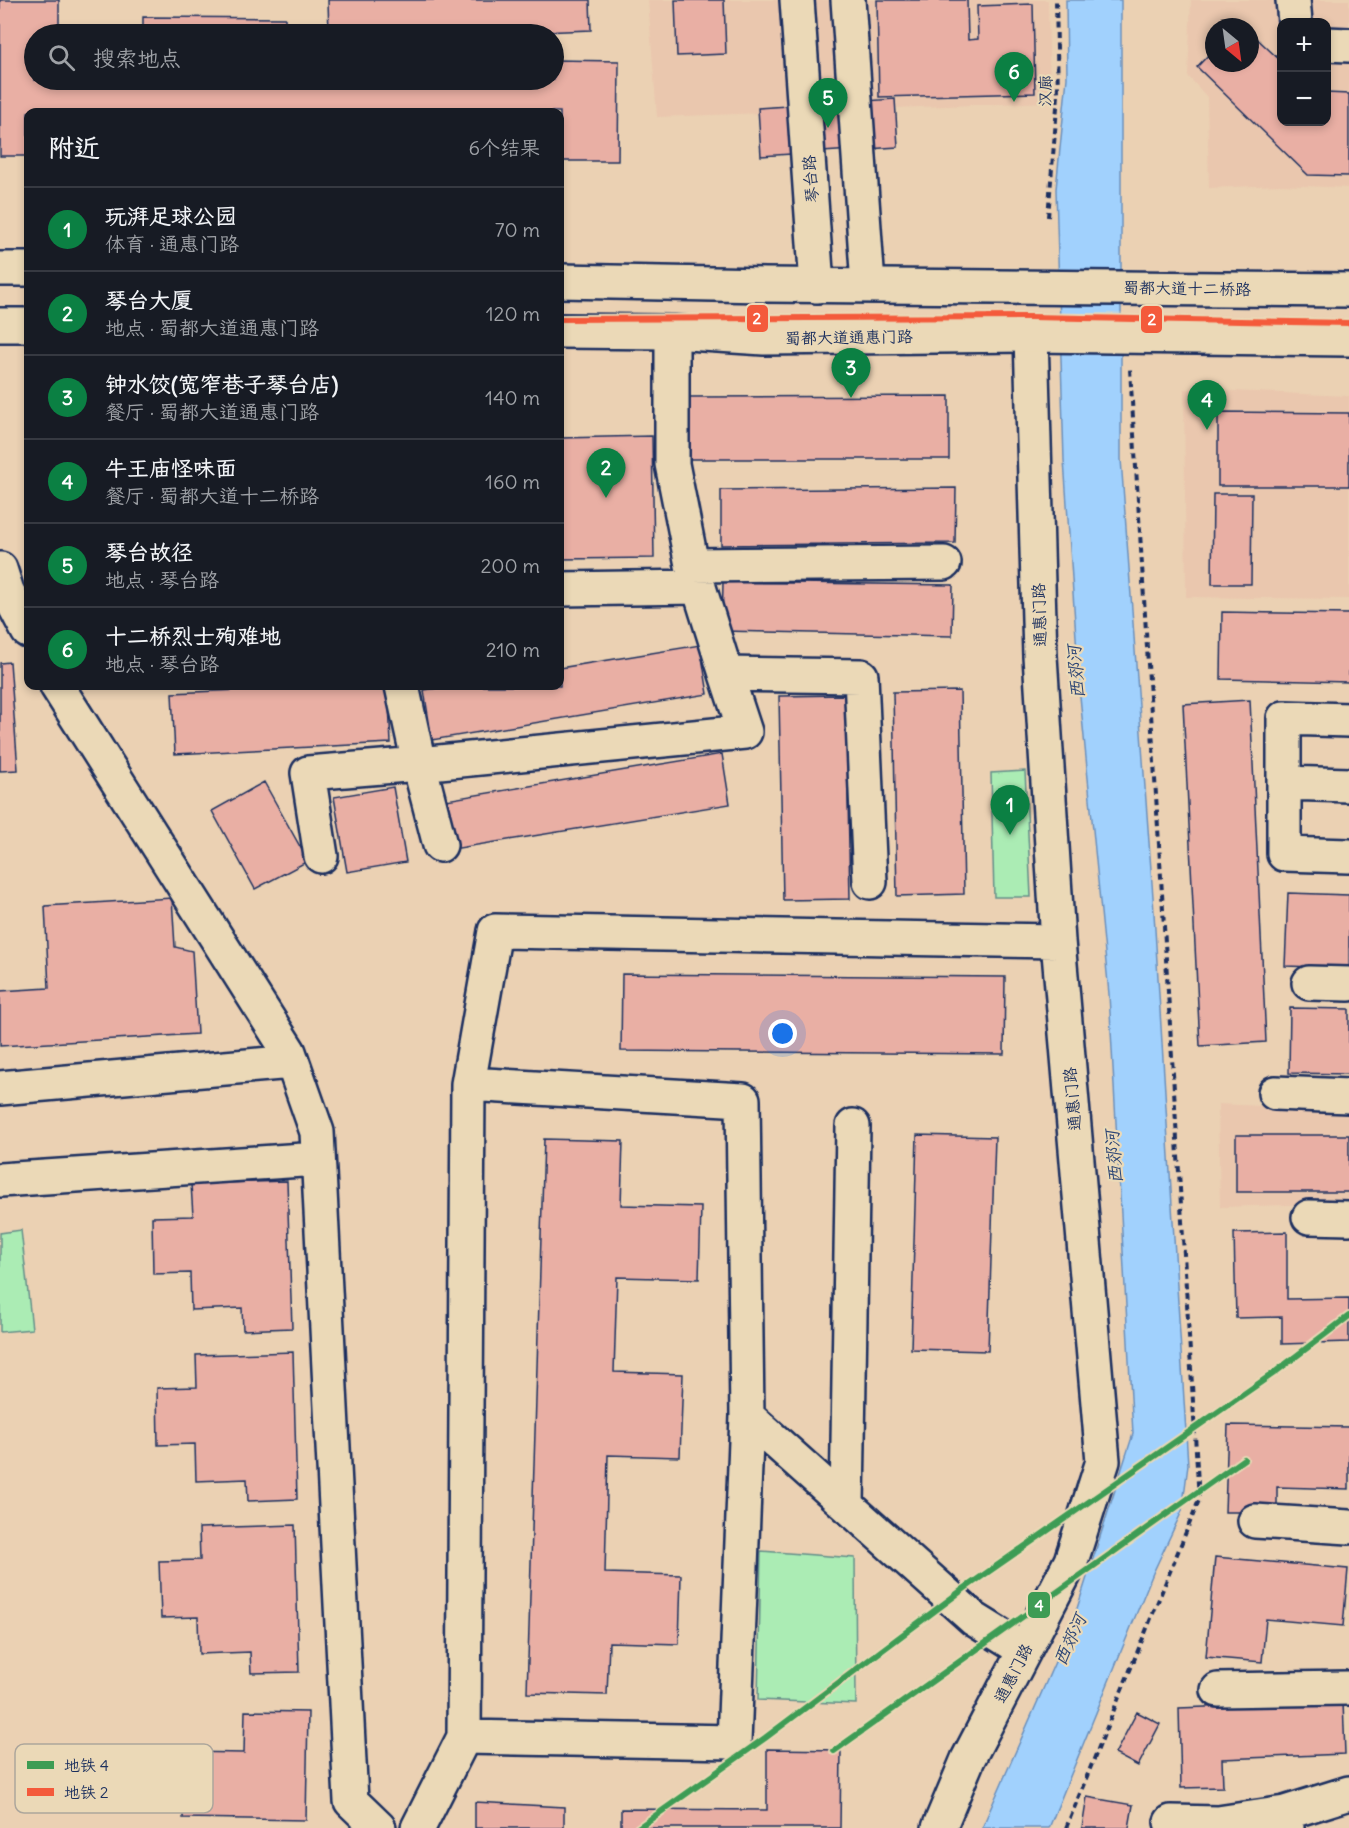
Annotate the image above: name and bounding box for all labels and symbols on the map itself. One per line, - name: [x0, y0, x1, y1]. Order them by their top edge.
- north arrow: [1205, 18, 1259, 72]
- pin: 6: [994, 52, 1034, 102]
- street label: 汉廊: [1035, 75, 1055, 107]
- pin: 5: [808, 78, 848, 128]
- street label: 琴台路: [798, 154, 822, 204]
- street label: 蜀都大道十二桥路: [1123, 277, 1251, 299]
- line badge: 2: [746, 304, 769, 333]
- line badge: 2: [1140, 305, 1163, 334]
- text: 2: [753, 308, 762, 328]
- text: 2: [1148, 309, 1157, 329]
- street label: 蜀都大道通惠门路: [785, 326, 913, 348]
- pin: 3: [832, 348, 870, 398]
- pin: 4: [1188, 380, 1226, 430]
- pin: 2: [586, 448, 626, 498]
- street label: 通惠门路: [1028, 583, 1050, 647]
- water label: 西郊河: [1061, 641, 1089, 700]
- pin: 1: [990, 786, 1030, 835]
- your location: [768, 1019, 797, 1048]
- street label: 通惠门路: [1059, 1066, 1085, 1132]
- water label: 西郊河: [1099, 1126, 1127, 1185]
- line badge: 4: [1027, 1591, 1051, 1619]
- text: 4: [1034, 1595, 1044, 1615]
- water label: 西郊河: [1048, 1608, 1092, 1669]
- street label: 通惠门路: [990, 1640, 1036, 1706]
- legend: [15, 1744, 213, 1813]
- text: 地铁 4: [64, 1755, 109, 1775]
- text: 地铁 2: [64, 1782, 109, 1802]

